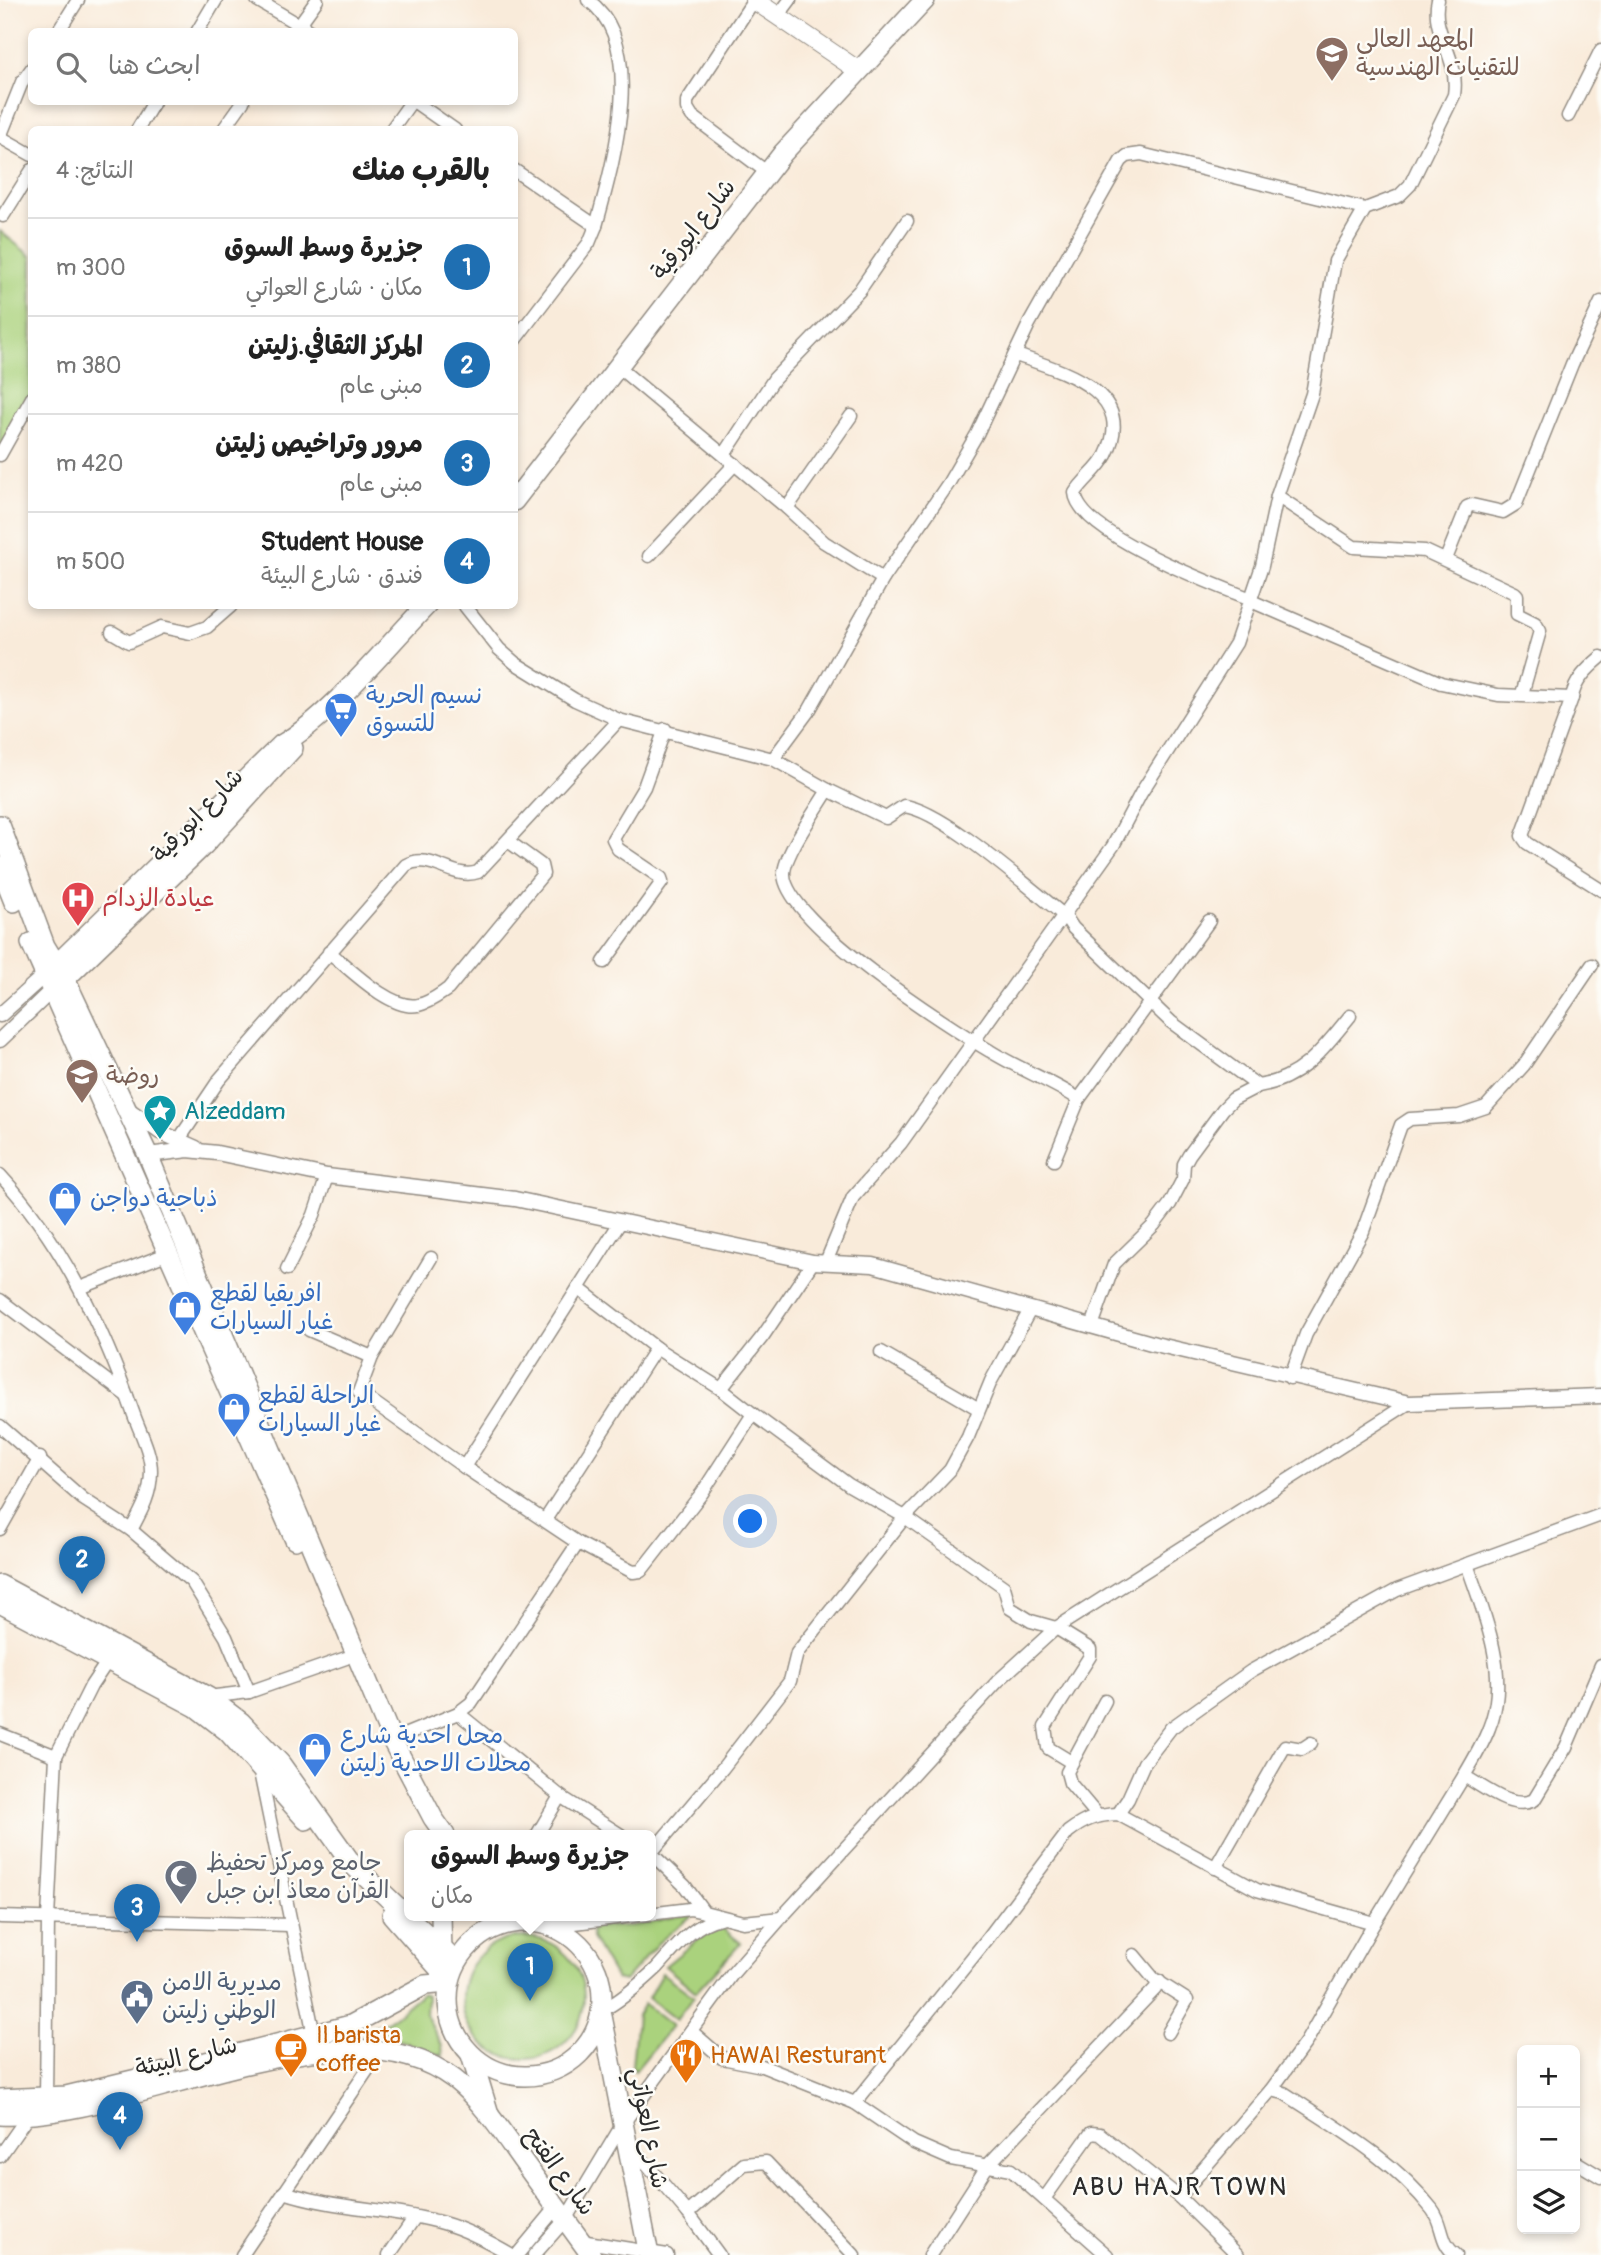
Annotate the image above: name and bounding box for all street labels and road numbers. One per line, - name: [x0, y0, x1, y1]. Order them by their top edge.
- street label: شارع ابورقية: [645, 173, 743, 287]
- street label: شارع ابورقية: [145, 762, 251, 870]
- street label: شارع البيئة: [132, 2030, 241, 2085]
- street label: شارع العواتي: [617, 2065, 674, 2192]
- street label: شارع الفتح: [516, 2121, 601, 2222]

